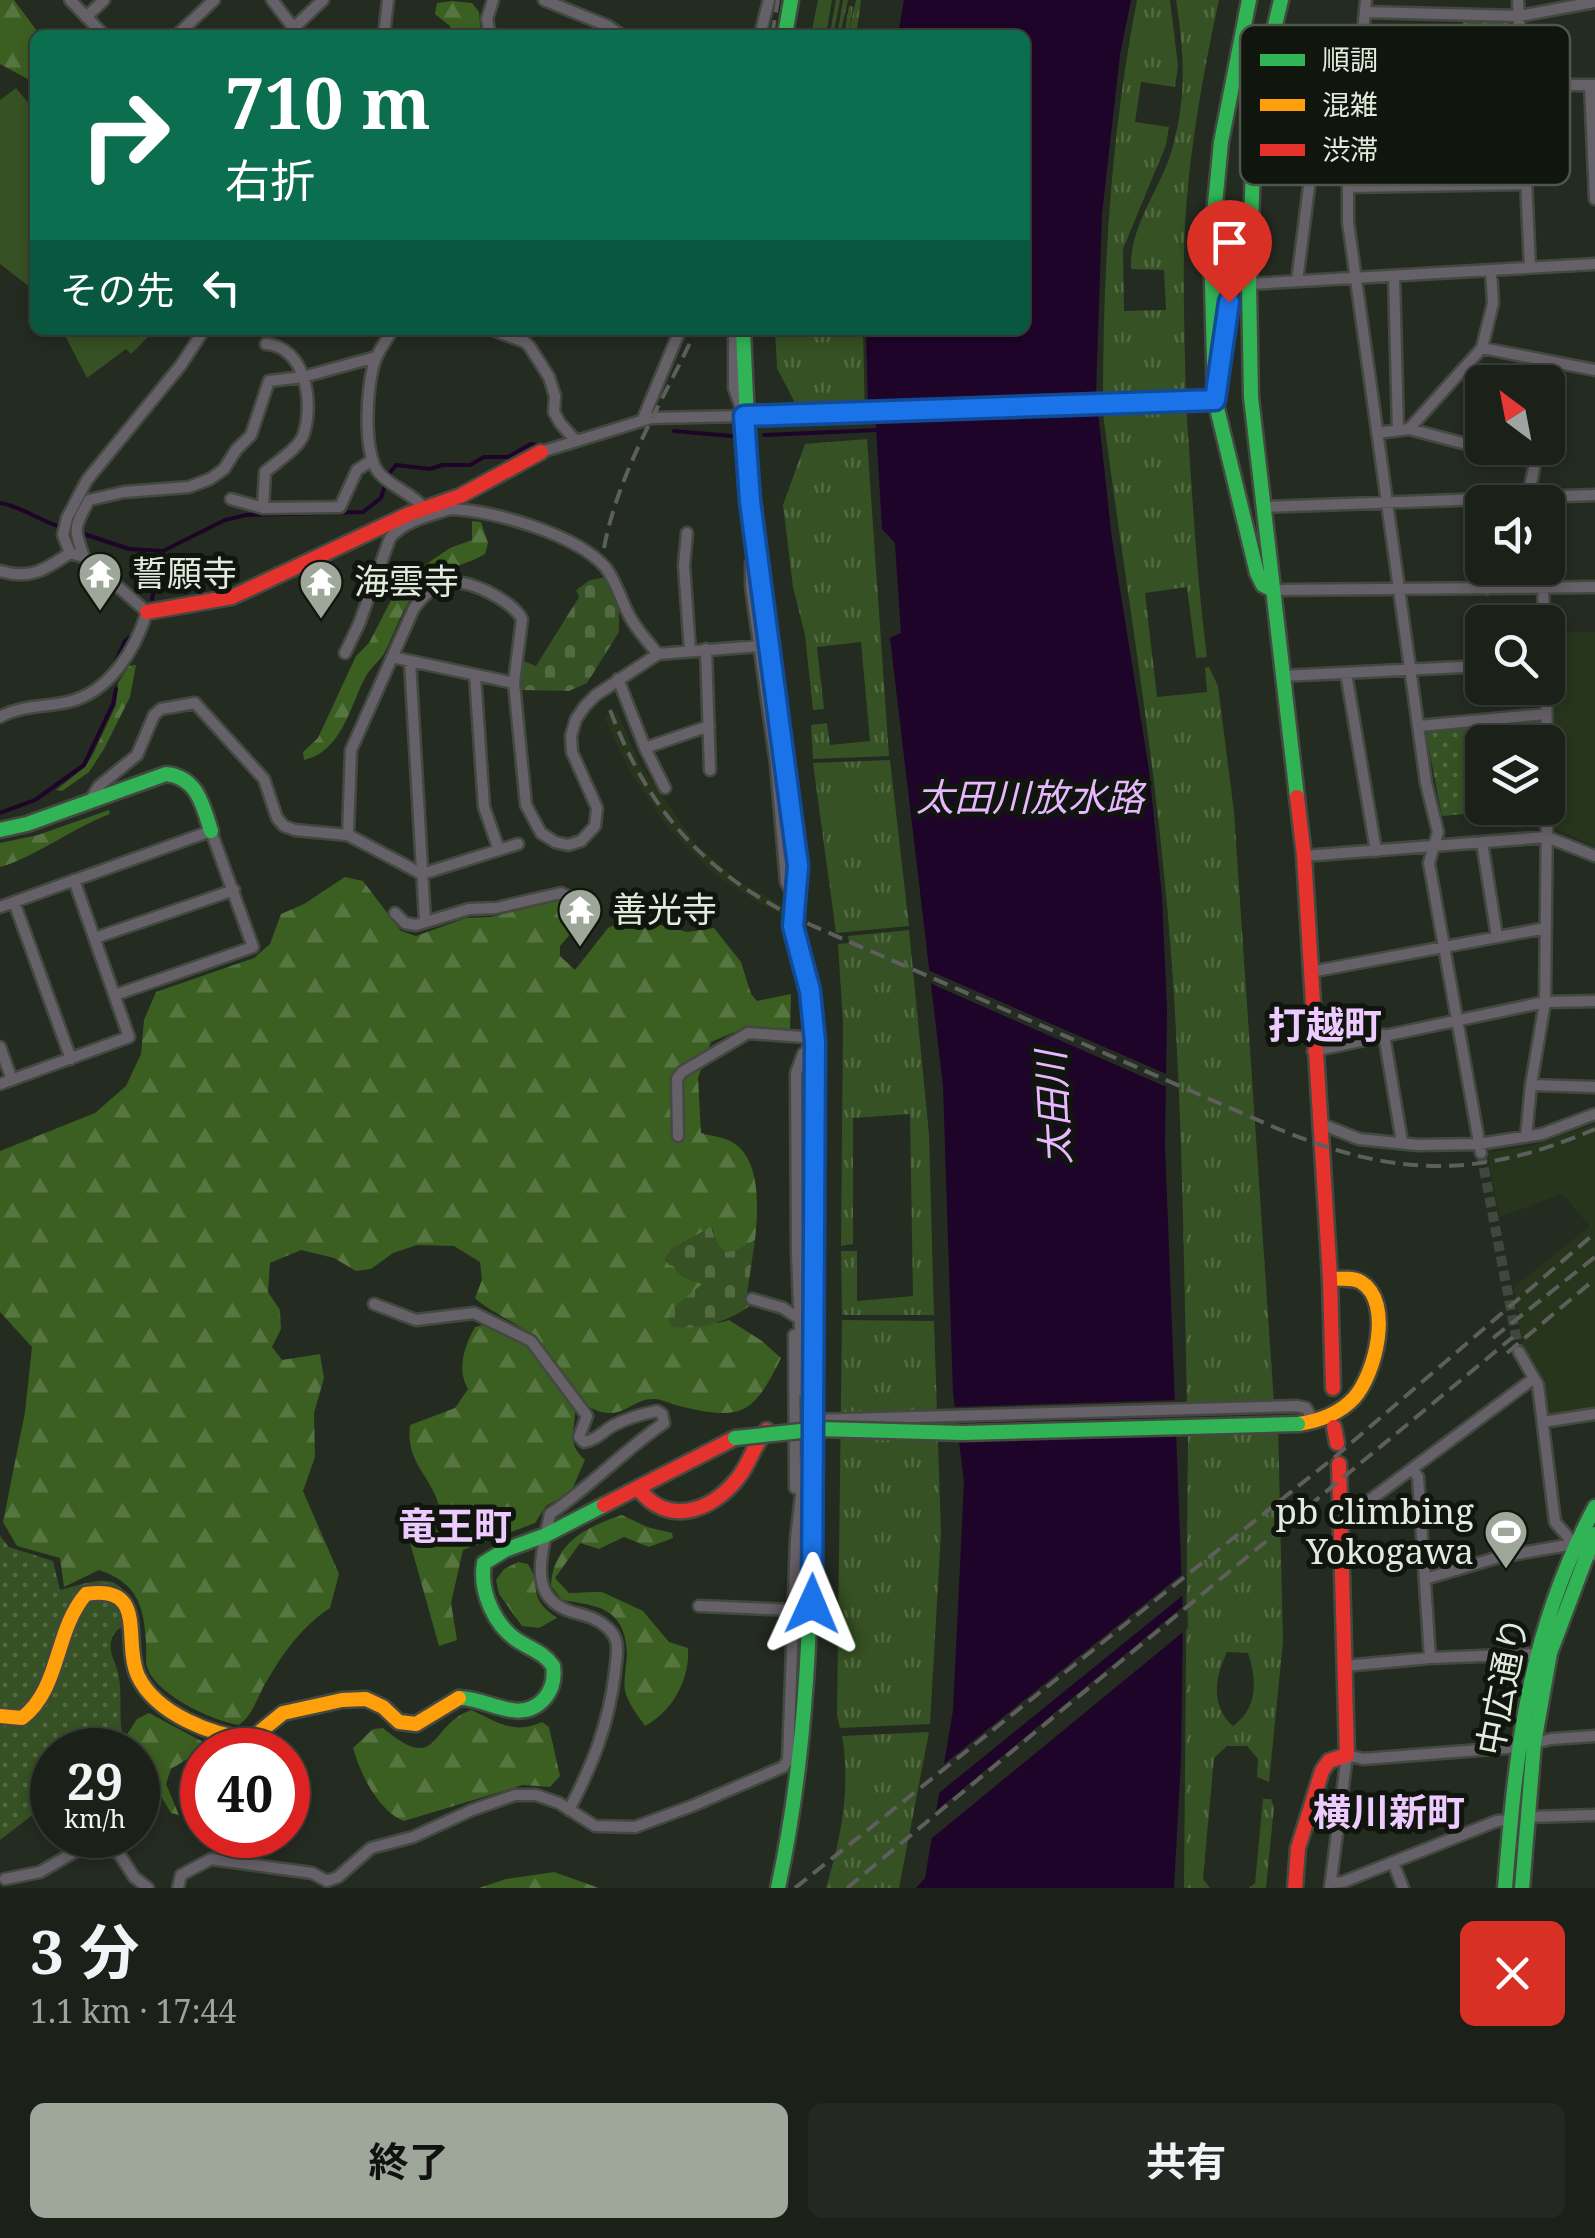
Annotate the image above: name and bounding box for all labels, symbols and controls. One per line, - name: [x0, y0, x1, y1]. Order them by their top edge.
- legend: [1240, 25, 1570, 185]
- text: 順調: [1322, 40, 1378, 78]
- text: 710 m: [225, 54, 431, 150]
- icon: right: [60, 70, 190, 200]
- text: 混雑: [1322, 85, 1378, 123]
- text: 渋滞: [1322, 130, 1378, 168]
- text: 右折: [225, 149, 315, 210]
- pin: [1187, 200, 1272, 303]
- icon: arrive: [1202, 215, 1257, 270]
- icon: left: [194, 260, 249, 315]
- text: その先: [60, 263, 174, 315]
- north arrow: [1465, 365, 1565, 465]
- map controls: [1465, 365, 1565, 825]
- button: sound: [1465, 485, 1565, 585]
- place label: 誓願寺: [132, 549, 237, 596]
- temple icon: 誓願寺: [77, 551, 123, 612]
- place label: 海雲寺: [354, 557, 459, 604]
- temple icon: 海雲寺: [298, 559, 344, 620]
- button: search: [1465, 605, 1565, 705]
- button: layers: [1465, 725, 1565, 825]
- water label: 太田川放水路: [916, 770, 1147, 822]
- place label: 善光寺: [612, 885, 717, 932]
- temple icon: 善光寺: [557, 887, 603, 948]
- district label: 打越町: [1268, 998, 1382, 1050]
- water label: 太田川: [1023, 1046, 1081, 1166]
- place label: pb climbing Yokogawa: [1275, 1487, 1474, 1574]
- district label: 竜王町: [398, 1499, 512, 1551]
- sports icon: pb climbing Yokogawa: [1483, 1509, 1529, 1570]
- position arrow: [760, 1552, 864, 1656]
- street label: 中広通り: [1465, 1613, 1538, 1759]
- speed limit sign: 40: [180, 1728, 310, 1858]
- text: 29: [67, 1747, 123, 1815]
- district label: 横川新町: [1313, 1785, 1465, 1837]
- text: km/h: [64, 1801, 126, 1835]
- text: 3 分: [30, 1910, 140, 1992]
- button: close: [1460, 1921, 1565, 2026]
- text: 1.1 km · 17:44: [30, 1989, 236, 2032]
- button: 終了: [30, 2103, 788, 2218]
- button: 共有: [808, 2103, 1565, 2218]

